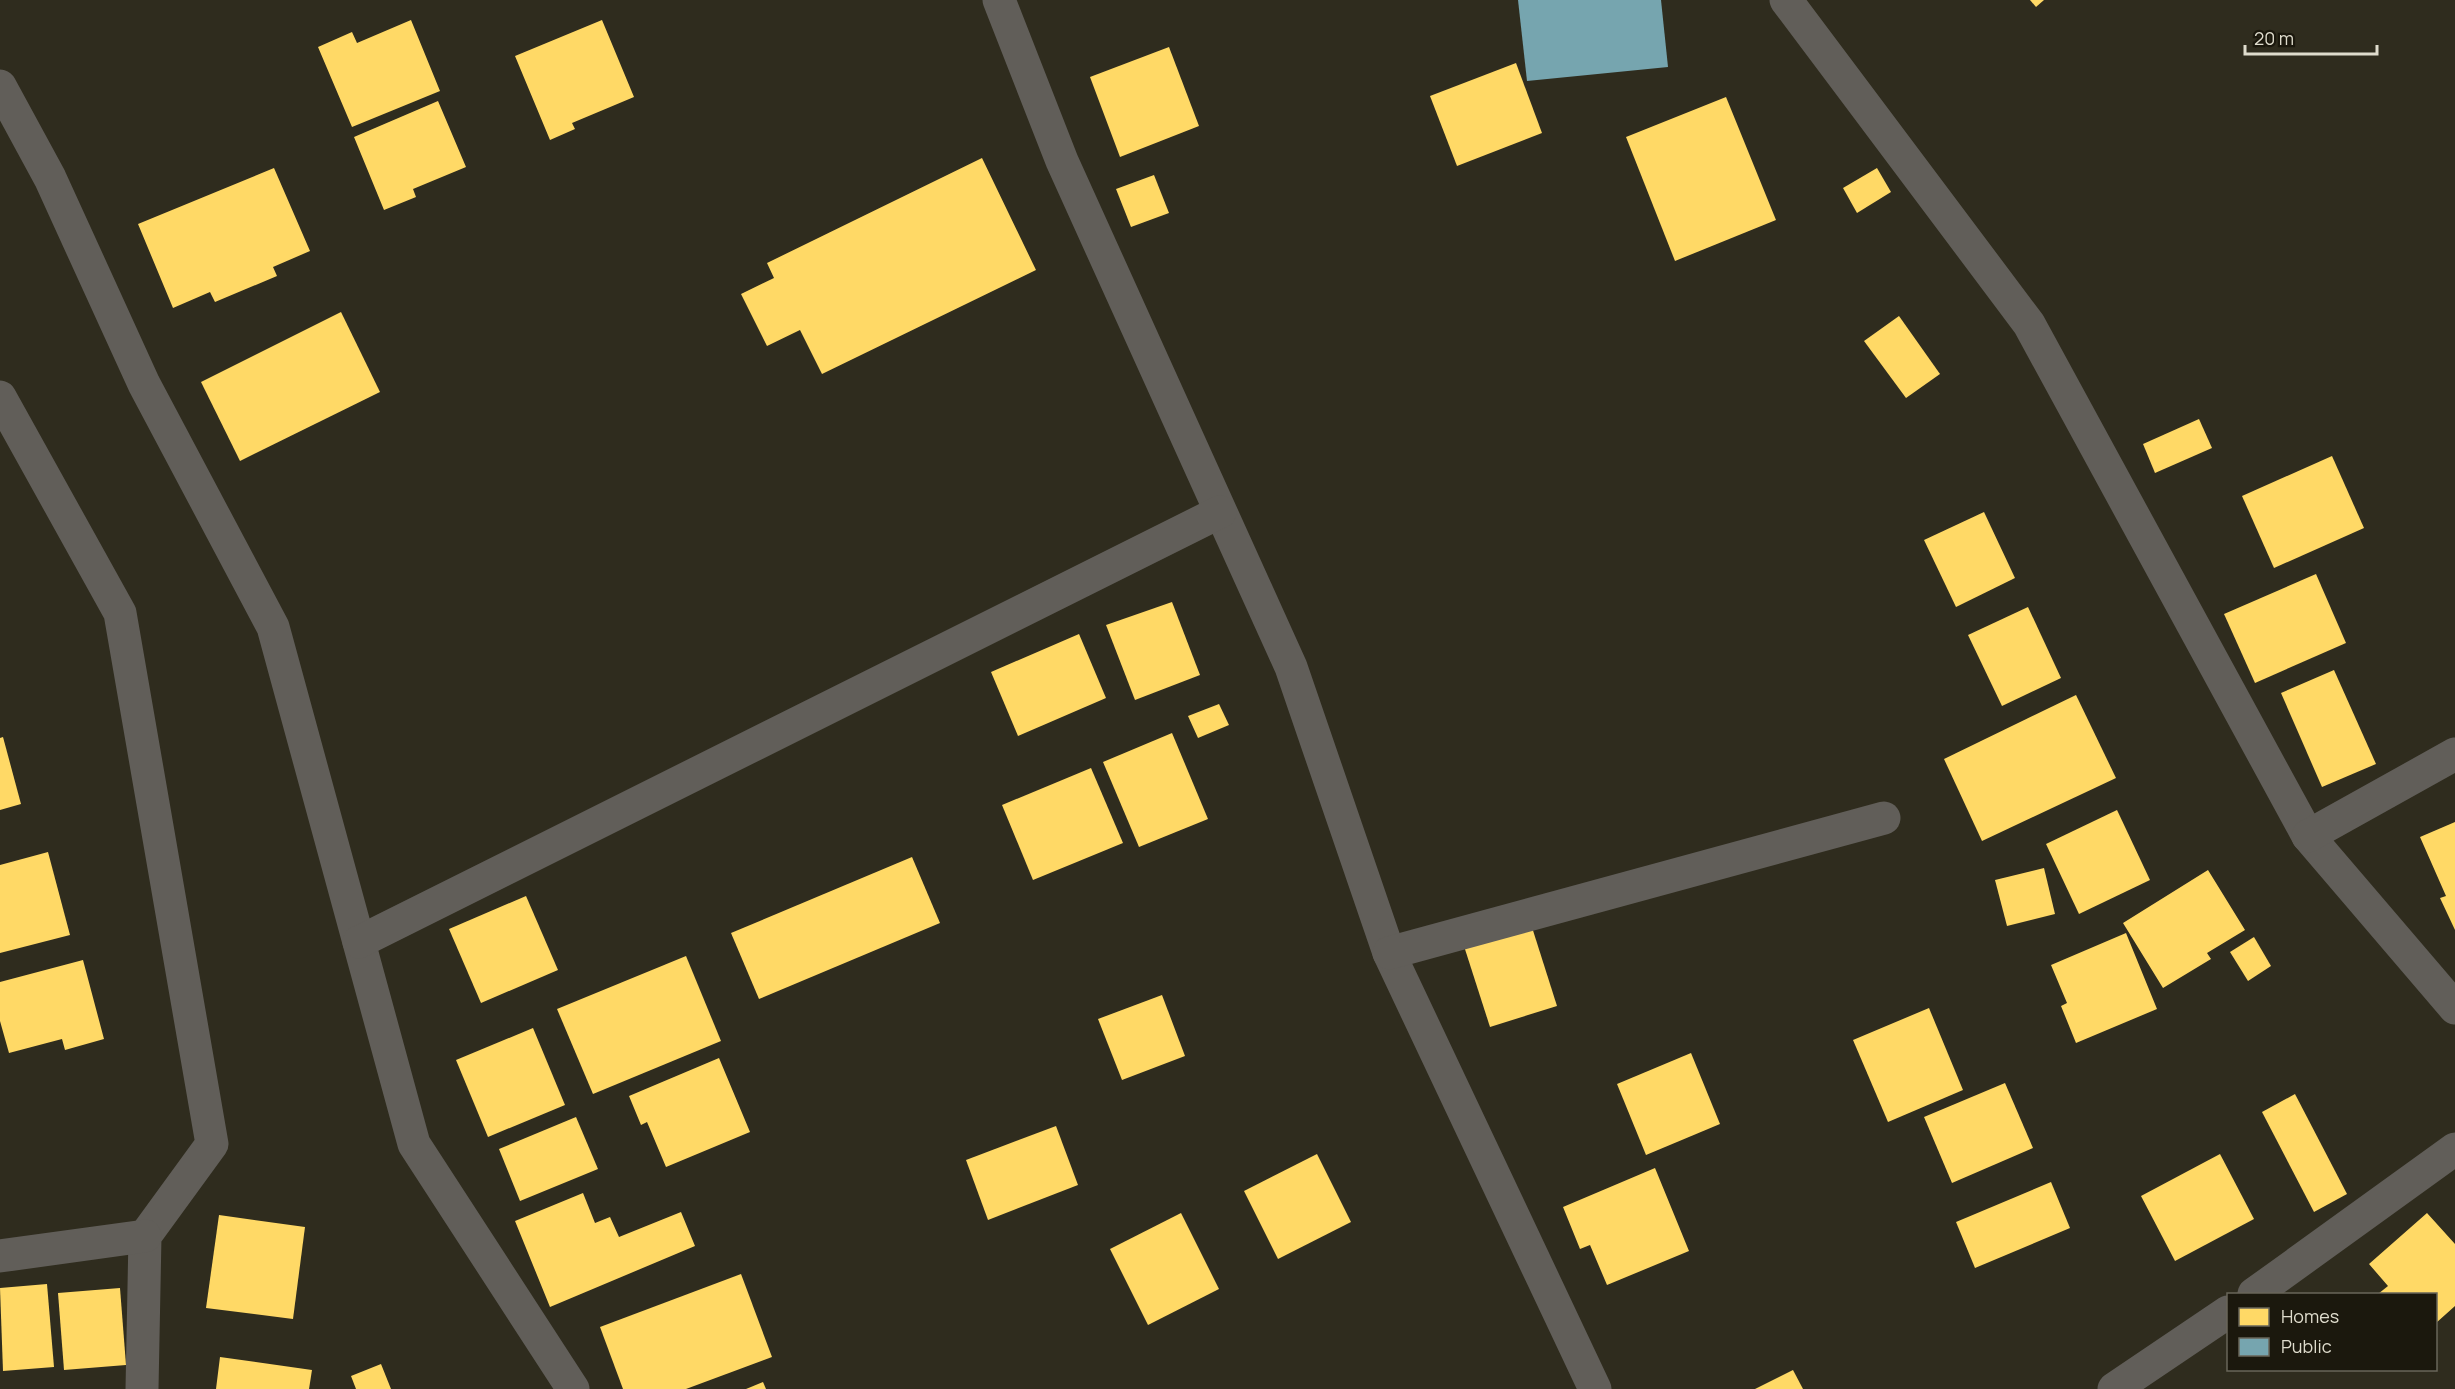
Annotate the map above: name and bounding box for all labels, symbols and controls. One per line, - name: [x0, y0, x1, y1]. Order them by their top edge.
- scale bar: [2245, 18, 2377, 56]
- text: 20 m: [2254, 26, 2294, 50]
- legend: [2227, 1293, 2437, 1371]
- text: Homes: [2281, 1304, 2339, 1328]
- text: Public: [2281, 1334, 2332, 1358]

